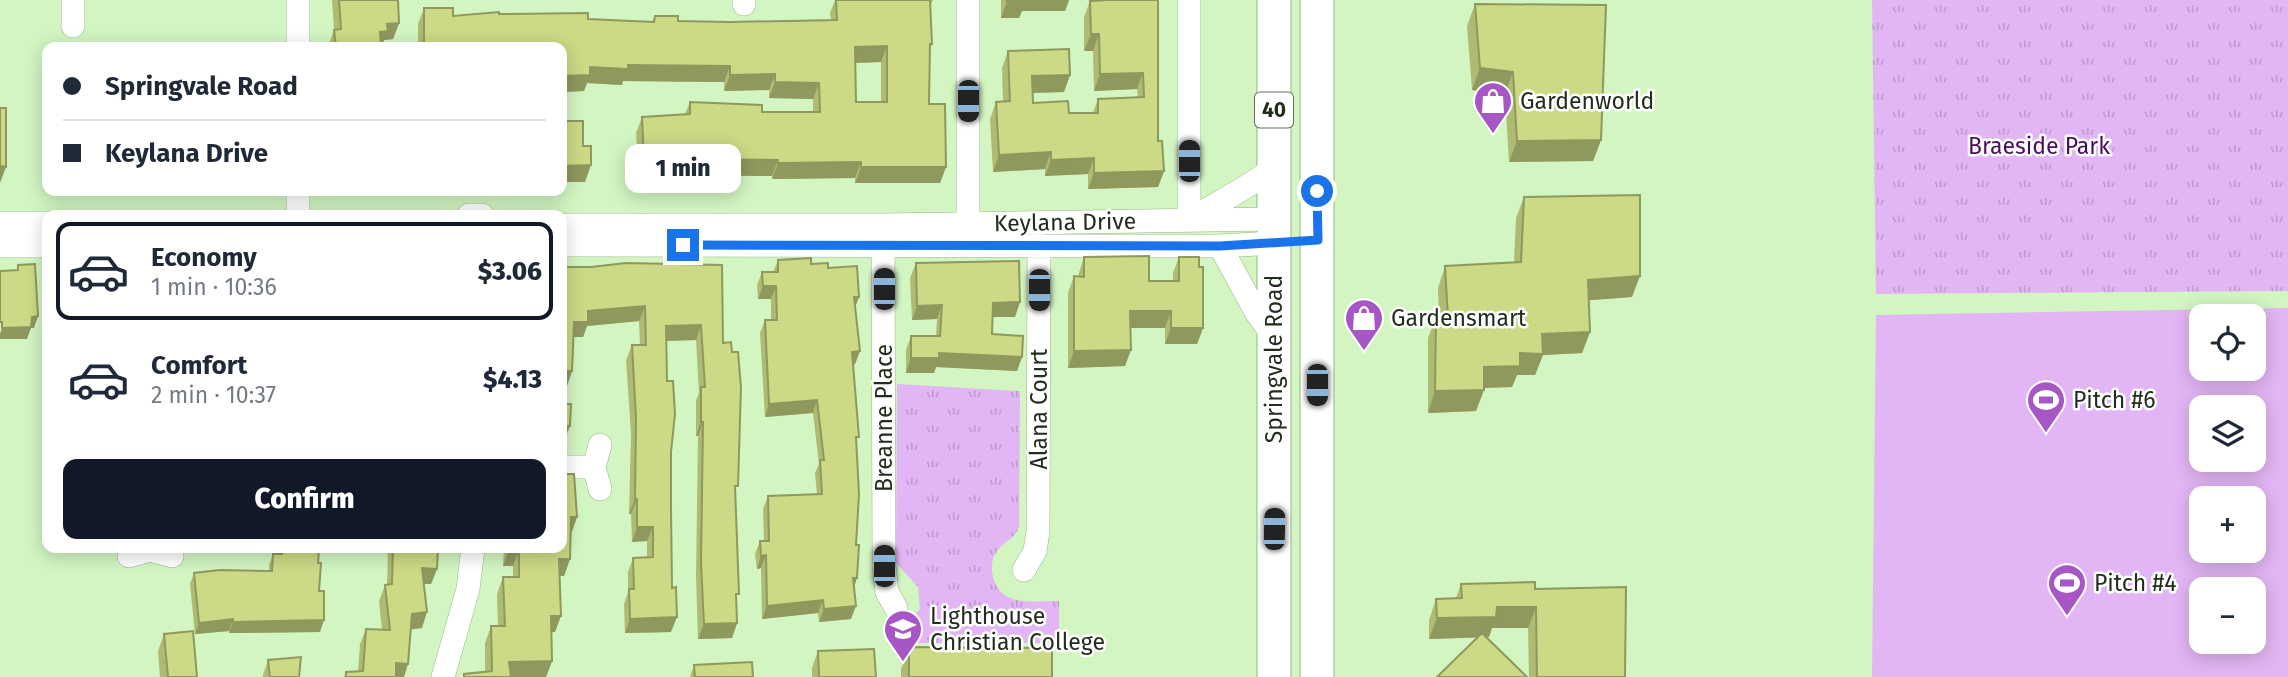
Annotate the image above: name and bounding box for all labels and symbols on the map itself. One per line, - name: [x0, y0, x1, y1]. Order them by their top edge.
- car: [958, 80, 979, 122]
- shop icon: Gardenworld: [1472, 80, 1514, 135]
- place label: Gardenworld: [1520, 87, 1654, 115]
- road number: 40: [1255, 92, 1293, 128]
- park label: Braeside Park: [1968, 132, 2110, 160]
- car: [1179, 140, 1200, 182]
- callout: 1 min: [625, 144, 741, 192]
- route start: [1301, 175, 1333, 207]
- street label: Keylana Drive: [994, 207, 1136, 237]
- route end: [667, 229, 699, 261]
- car: [874, 268, 895, 310]
- car: [1029, 269, 1050, 311]
- street label: Springvale Road: [1260, 275, 1288, 443]
- shop icon: Gardensmart: [1343, 297, 1385, 352]
- place label: Gardensmart: [1391, 304, 1527, 332]
- street label: Breanne Place: [870, 344, 898, 492]
- street label: Alana Court: [1025, 348, 1053, 469]
- car: [1307, 364, 1328, 406]
- sports icon: Pitch #6: [2025, 379, 2067, 434]
- place label: Pitch #6: [2073, 386, 2156, 414]
- car: [1264, 508, 1285, 550]
- car: [874, 545, 895, 587]
- sports icon: Pitch #4: [2046, 562, 2088, 617]
- place label: Pitch #4: [2094, 569, 2177, 597]
- place label: Lighthouse Christian College: [930, 602, 1105, 656]
- school or university icon: Lighthouse Christian College: [882, 608, 924, 663]

